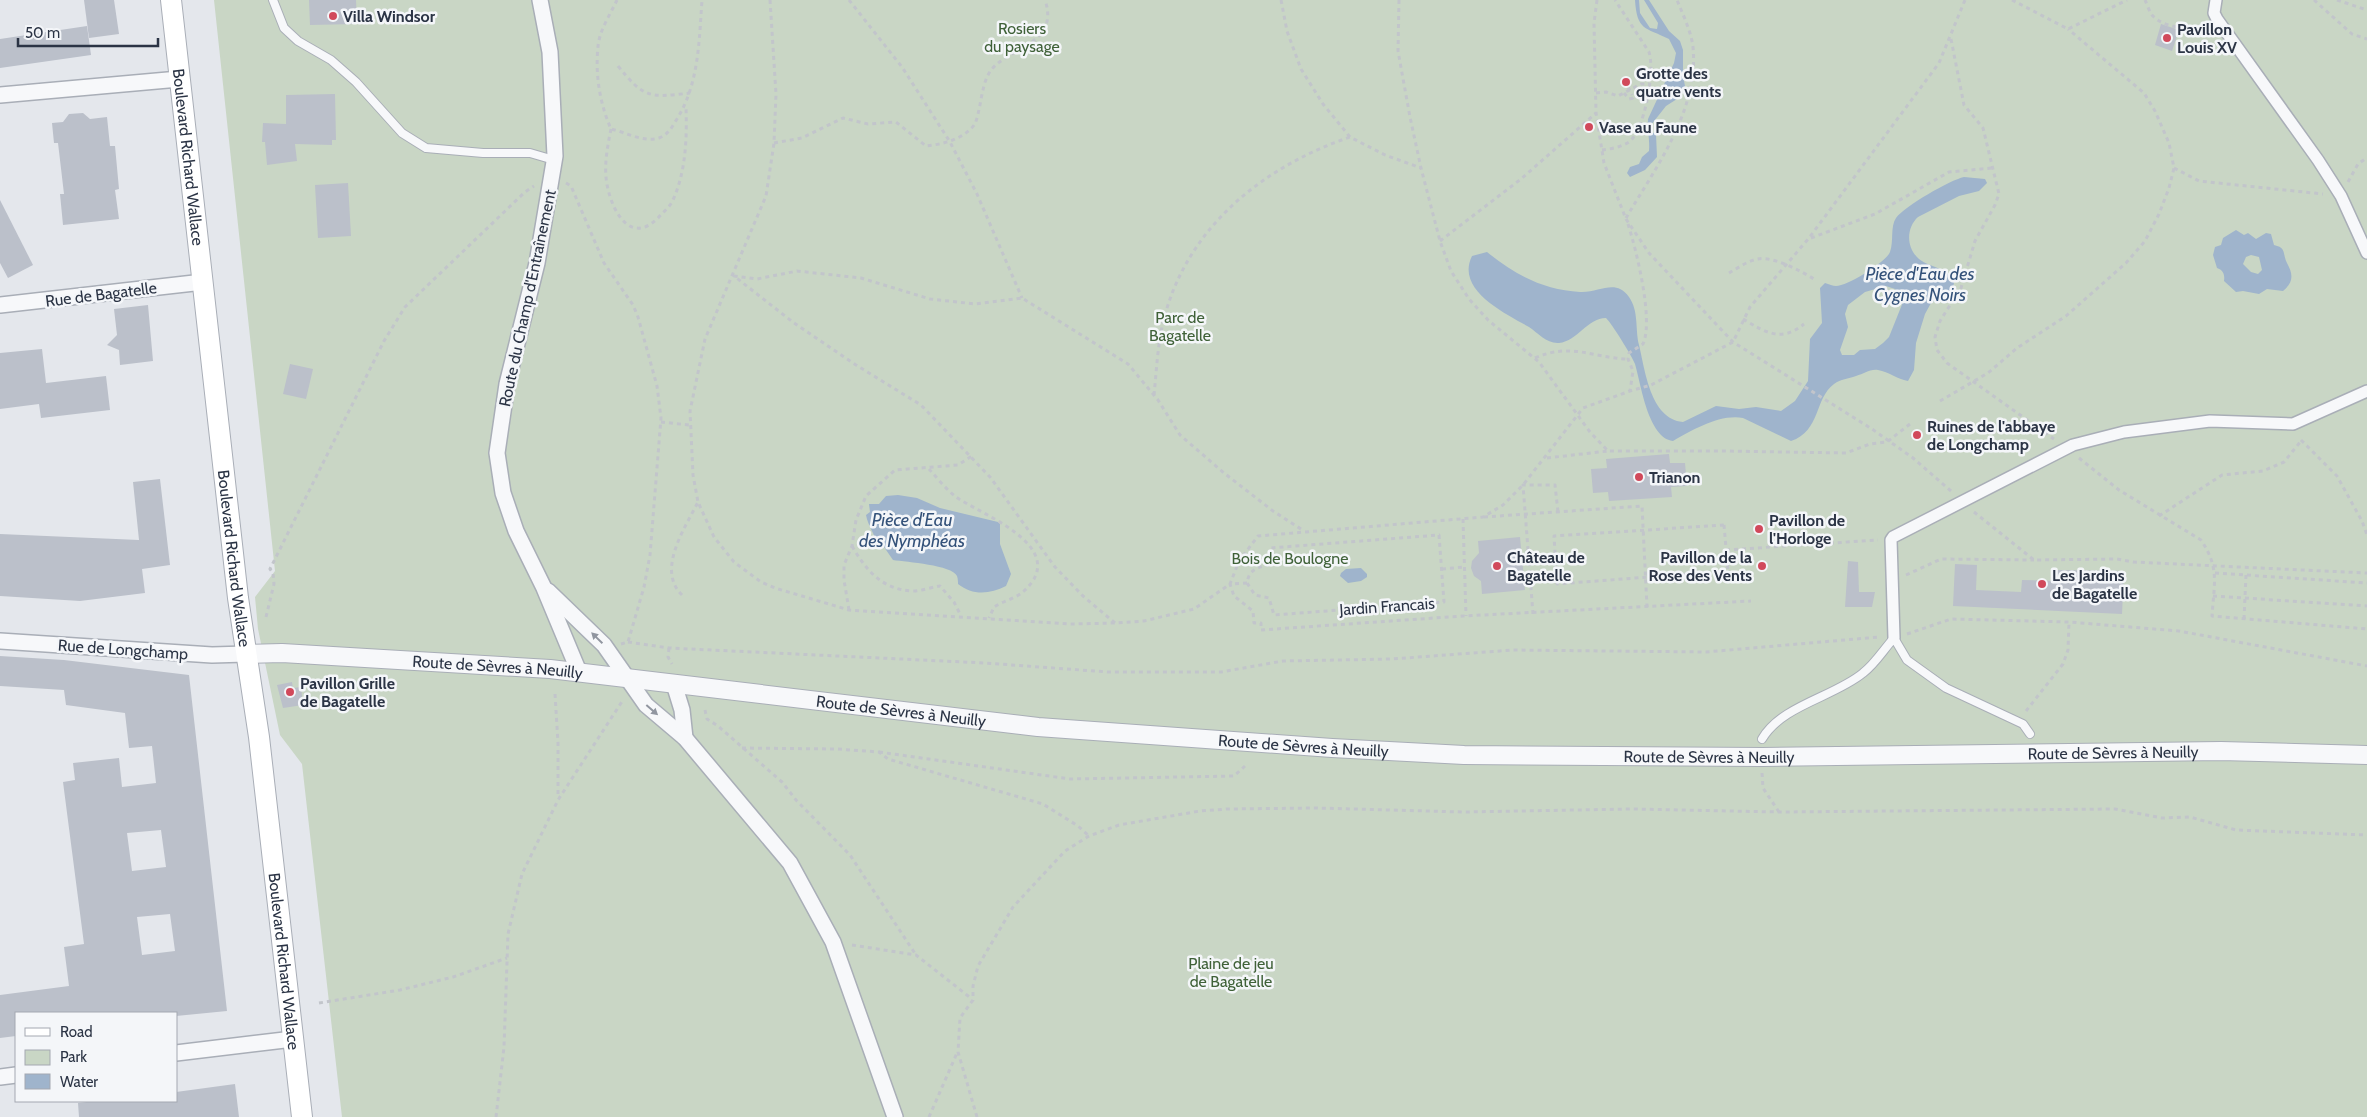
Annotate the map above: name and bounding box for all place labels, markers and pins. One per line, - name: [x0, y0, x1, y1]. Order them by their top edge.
- place label: Villa Windsor: [343, 7, 436, 26]
- marker: Villa Windsor: [327, 10, 339, 22]
- place label: Pavillon Louis XV: [2177, 20, 2237, 57]
- marker: Pavillon Louis XV: [2161, 32, 2173, 44]
- place label: Grotte des quatre vents: [1636, 64, 1722, 101]
- marker: Grotte des quatre vents: [1620, 76, 1632, 88]
- place label: Vase au Faune: [1599, 118, 1697, 137]
- marker: Vase au Faune: [1583, 121, 1595, 133]
- place label: Ruines de l'abbaye de Longchamp: [1927, 417, 2055, 454]
- marker: Ruines de l'abbaye de Longchamp: [1911, 429, 1923, 441]
- place label: Trianon: [1649, 468, 1700, 487]
- marker: Trianon: [1633, 471, 1645, 483]
- place label: Pavillon de l'Horloge: [1769, 511, 1845, 548]
- marker: Pavillon de l'Horloge: [1753, 523, 1765, 535]
- place label: Château de Bagatelle: [1507, 548, 1585, 585]
- place label: Pavillon de la Rose des Vents: [1648, 548, 1752, 585]
- marker: Château de Bagatelle: [1491, 560, 1503, 572]
- marker: Pavillon de la Rose des Vents: [1756, 560, 1768, 572]
- place label: Les Jardins de Bagatelle: [2052, 566, 2137, 603]
- marker: Les Jardins de Bagatelle: [2036, 578, 2048, 590]
- place label: Pavillon Grille de Bagatelle: [300, 674, 395, 711]
- marker: Pavillon Grille de Bagatelle: [284, 686, 296, 698]

